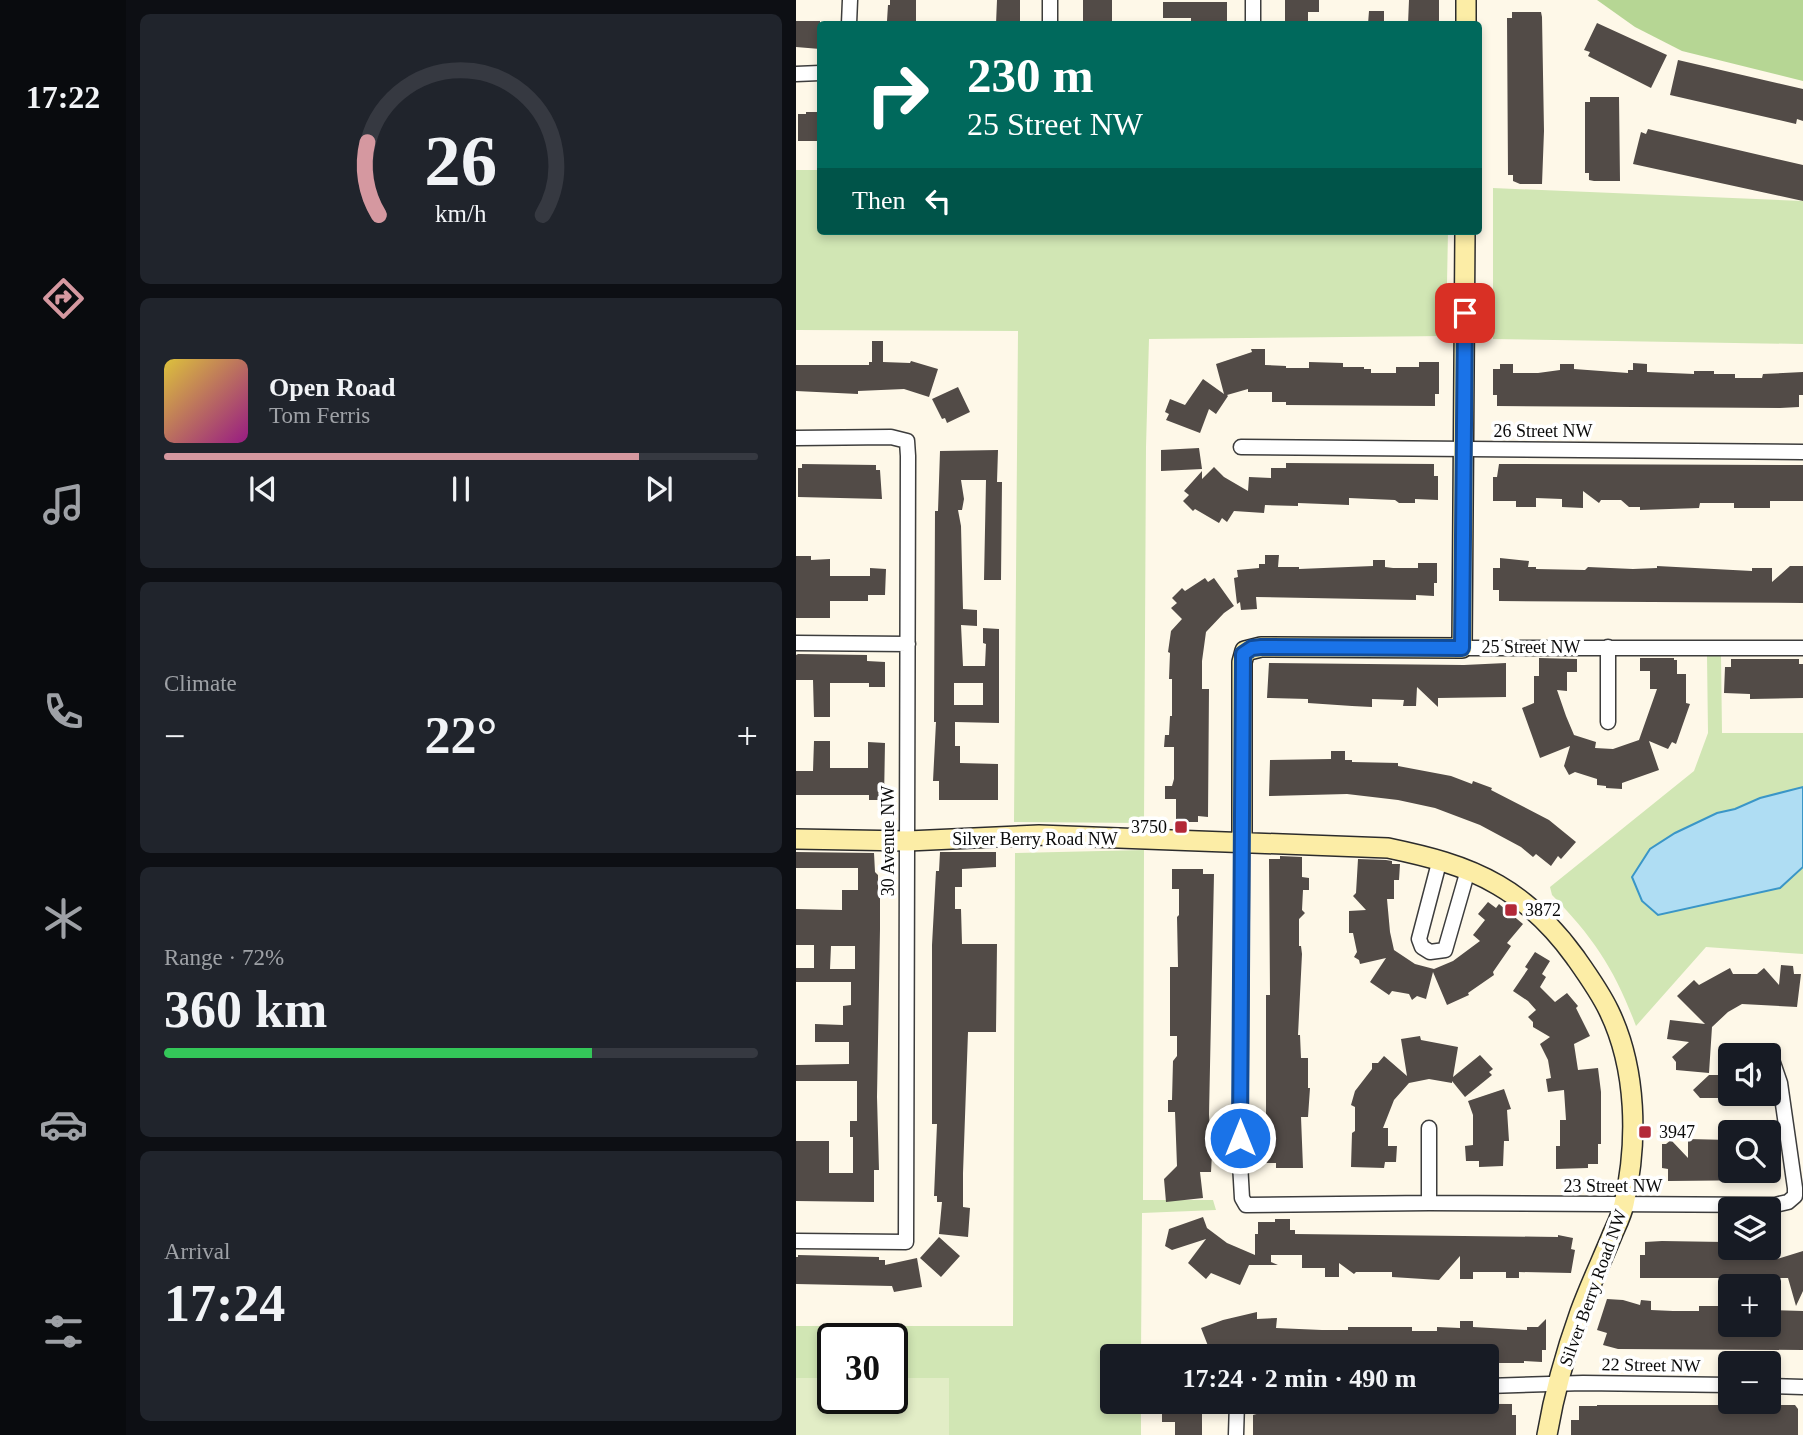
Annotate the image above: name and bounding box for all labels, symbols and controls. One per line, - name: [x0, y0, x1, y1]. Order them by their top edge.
- text: 230 m: [967, 48, 1094, 103]
- icon: right: [852, 49, 943, 140]
- text: 17:22: [26, 79, 100, 115]
- text: 25 Street NW: [967, 106, 1143, 142]
- text: 26: [425, 120, 497, 201]
- icon: left: [919, 182, 957, 220]
- text: Then: [852, 186, 905, 215]
- text: km/h: [435, 200, 487, 227]
- icon: directions: [39, 274, 88, 323]
- pin: [1435, 283, 1495, 343]
- icon: arrive: [1446, 294, 1484, 332]
- text: Open Road: [269, 373, 395, 402]
- text: Tom Ferris: [269, 403, 370, 428]
- street label: 26 Street NW: [1494, 421, 1592, 441]
- icon: previous: [244, 470, 282, 508]
- icon: pause: [442, 470, 480, 508]
- icon: next: [640, 470, 678, 508]
- icon: music: [39, 480, 88, 529]
- street label: 25 Street NW: [1482, 637, 1580, 657]
- text: Climate: [164, 671, 237, 696]
- icon: phone: [39, 687, 88, 736]
- text: 22°: [425, 707, 497, 764]
- text: −: [164, 715, 185, 757]
- text: +: [737, 715, 758, 757]
- street label: 30 Avenue NW: [878, 786, 898, 896]
- place label: 3750: [1131, 817, 1167, 837]
- marker: 3750: [1173, 819, 1189, 835]
- street label: Silver Berry Road NW: [952, 829, 1118, 849]
- icon: climate: [39, 894, 88, 943]
- place label: 3872: [1525, 900, 1561, 920]
- marker: 3872: [1503, 902, 1519, 918]
- text: Range · 72%: [164, 945, 284, 970]
- text: 360 km: [164, 981, 327, 1038]
- map controls: [1718, 1043, 1781, 1414]
- button: sound: [1718, 1043, 1781, 1106]
- icon: car: [39, 1100, 88, 1149]
- position arrow: [1203, 1101, 1277, 1175]
- button: search: [1718, 1120, 1781, 1183]
- place label: 3947: [1659, 1122, 1695, 1142]
- marker: 3947: [1637, 1124, 1653, 1140]
- street label: 23 Street NW: [1564, 1176, 1662, 1196]
- button: layers: [1718, 1197, 1781, 1260]
- street label: Silver Berry Road NW: [1555, 1207, 1631, 1369]
- text: Arrival: [164, 1239, 230, 1264]
- button: +: [1718, 1274, 1781, 1337]
- text: 17:24: [164, 1275, 285, 1332]
- icon: filters: [39, 1307, 88, 1356]
- speed limit sign: 30: [817, 1323, 908, 1414]
- button: −: [1718, 1351, 1781, 1414]
- street label: 22 Street NW: [1601, 1354, 1701, 1376]
- text: 17:24 · 2 min · 490 m: [1183, 1364, 1417, 1393]

